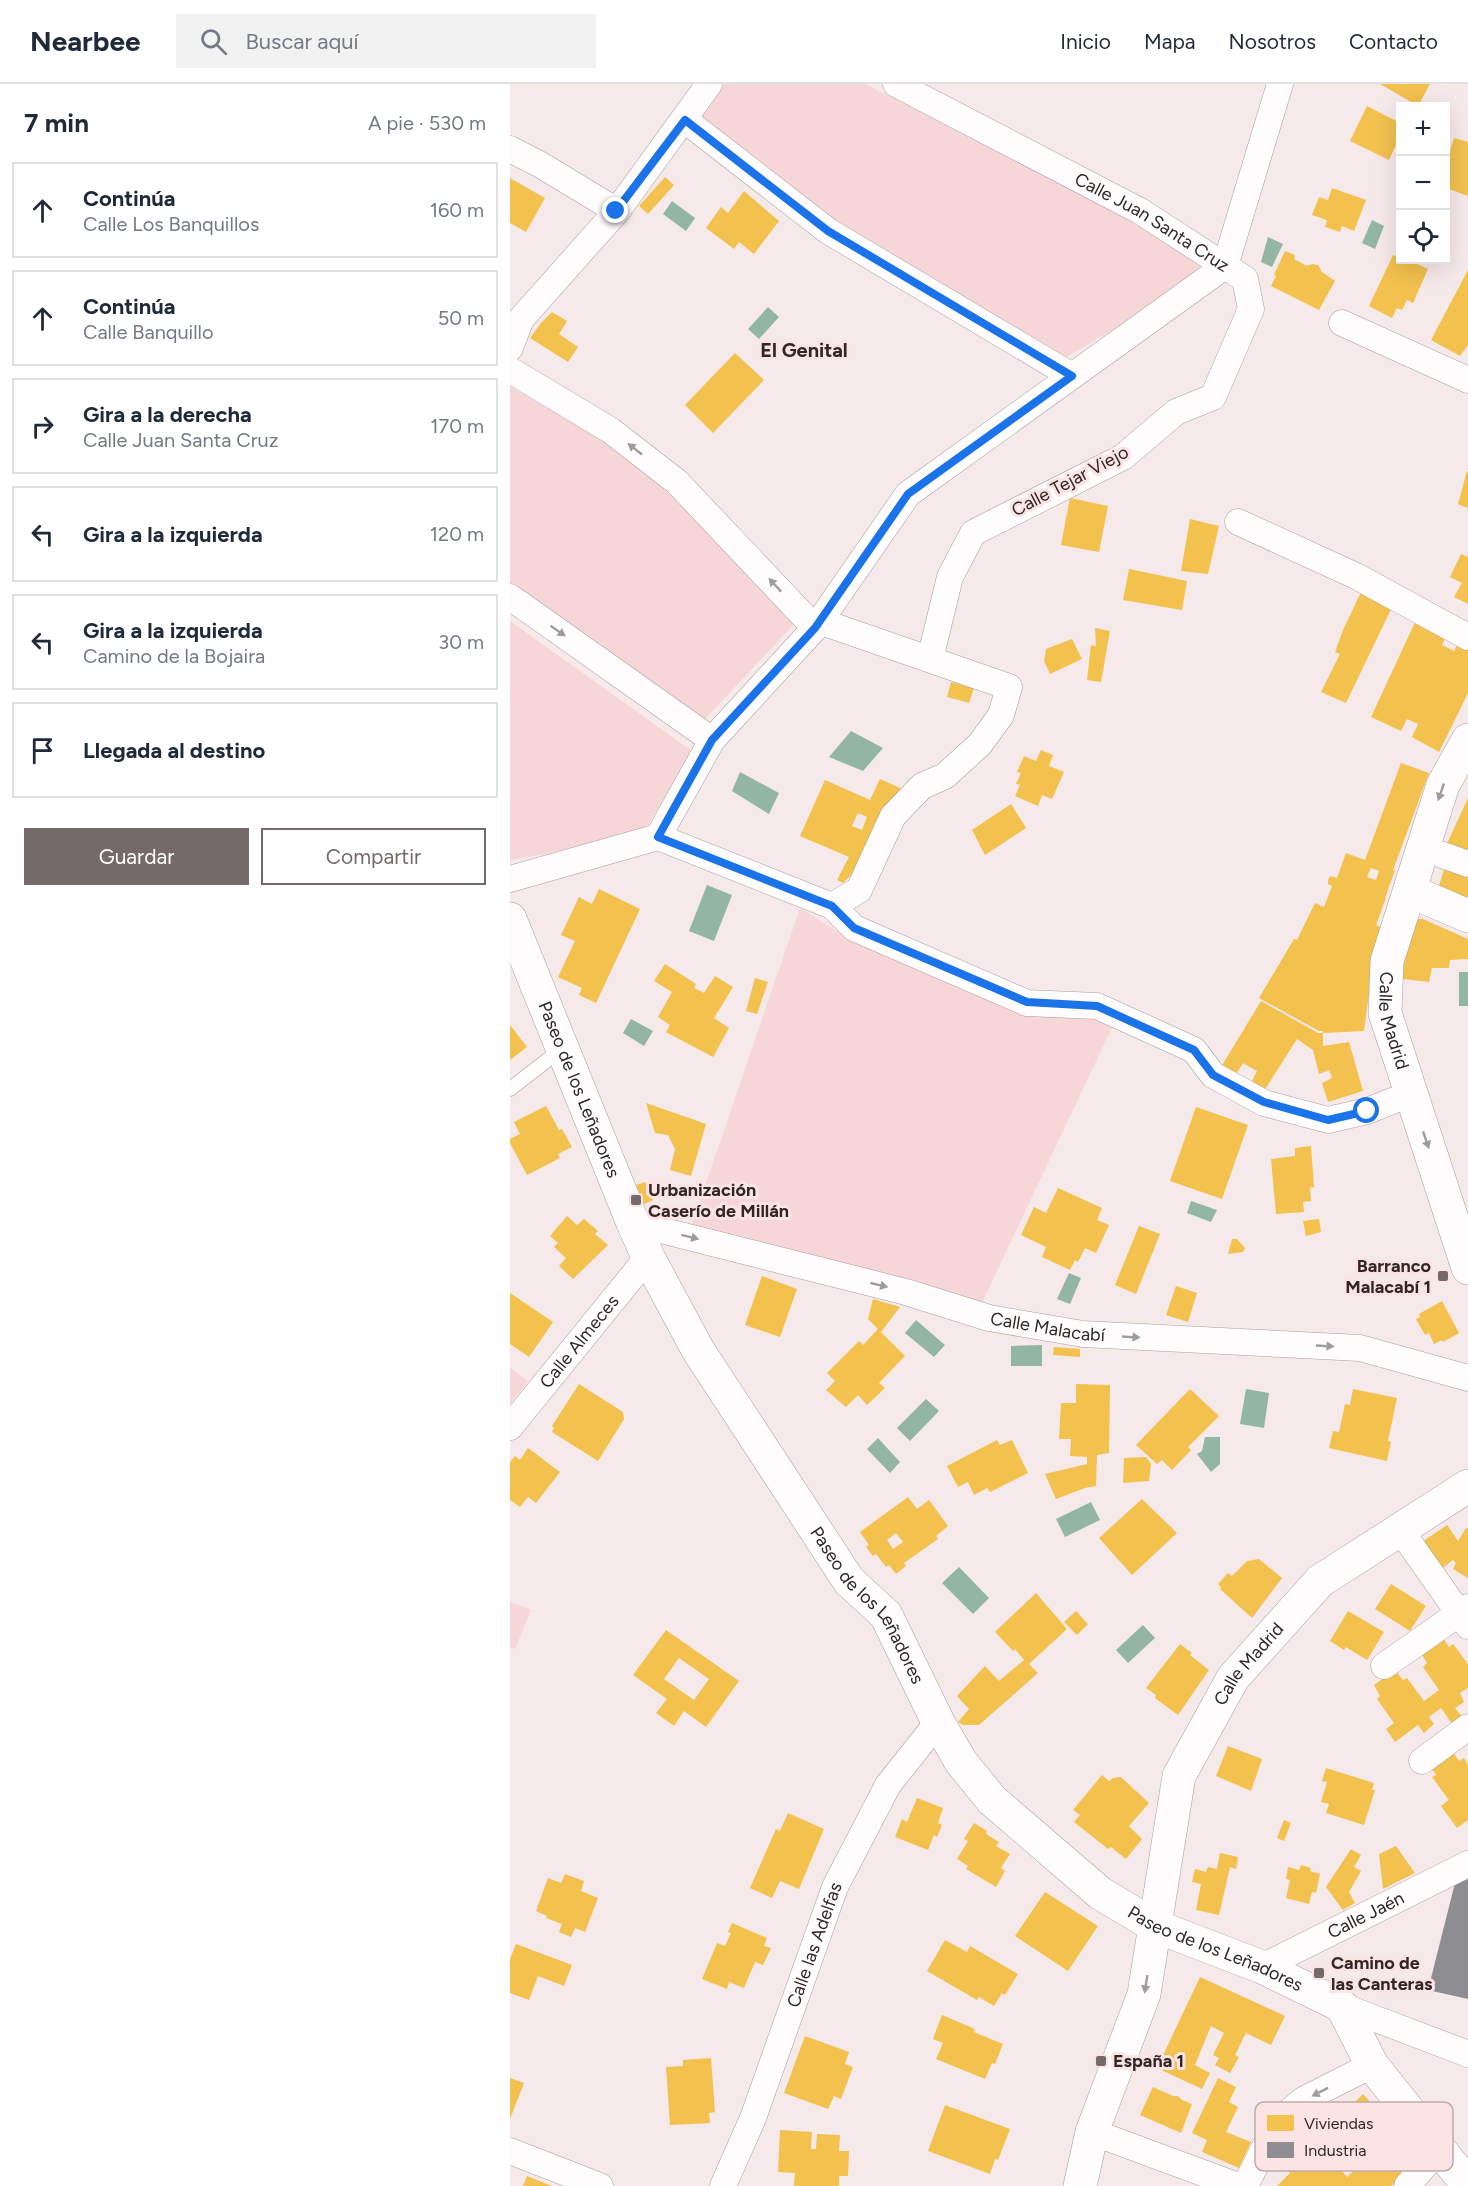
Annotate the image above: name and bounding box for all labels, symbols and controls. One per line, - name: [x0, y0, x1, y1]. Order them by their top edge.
- search box: [176, 14, 596, 68]
- text: Nearbee: [30, 24, 140, 58]
- icon: search: [197, 25, 230, 58]
- text: Buscar aquí: [245, 28, 359, 55]
- text: Inicio: [1060, 29, 1111, 54]
- text: Mapa: [1144, 29, 1196, 54]
- text: Nosotros: [1229, 29, 1316, 54]
- text: Contacto: [1349, 29, 1438, 54]
- map controls: [1396, 102, 1450, 264]
- button: +: [1396, 102, 1450, 156]
- text: 7 min: [24, 107, 89, 139]
- text: A pie · 530 m: [368, 111, 486, 135]
- button: −: [1396, 156, 1450, 210]
- street label: Calle Juan Santa Cruz: [1071, 168, 1233, 277]
- text: Continúa: [83, 185, 176, 212]
- icon: ahead: [26, 194, 59, 227]
- route end: [602, 197, 628, 223]
- text: 160 m: [430, 198, 484, 222]
- button: locate: [1396, 210, 1450, 264]
- text: Calle Los Banquillos: [83, 212, 259, 236]
- text: Continúa: [83, 293, 176, 320]
- icon: ahead: [26, 302, 59, 335]
- text: 50 m: [438, 306, 484, 330]
- text: Calle Banquillo: [83, 320, 214, 344]
- district label: El Genital: [760, 338, 848, 362]
- text: Gira a la derecha: [83, 401, 252, 428]
- icon: right: [26, 410, 59, 443]
- text: 170 m: [430, 414, 484, 438]
- text: Calle Juan Santa Cruz: [83, 428, 279, 452]
- street label: Calle Tejar Viejo: [1008, 441, 1132, 521]
- one-way arrow: [628, 444, 643, 456]
- icon: left: [26, 518, 59, 551]
- text: Gira a la izquierda: [83, 521, 263, 548]
- text: 120 m: [430, 522, 484, 546]
- one-way arrow: [768, 579, 782, 593]
- text: Gira a la izquierda: [83, 617, 263, 644]
- one-way arrow: [549, 625, 565, 637]
- icon: left: [26, 626, 59, 659]
- text: 30 m: [438, 630, 484, 654]
- text: Camino de la Bojaira: [83, 644, 265, 668]
- icon: arrive: [26, 734, 59, 767]
- text: Llegada al destino: [83, 737, 265, 764]
- one-way arrow: [1436, 783, 1446, 801]
- button: Guardar: [24, 828, 249, 885]
- button: Compartir: [261, 828, 486, 885]
- street label: Calle Madrid: [1374, 971, 1414, 1072]
- street label: Paseo de los Leñadores: [533, 998, 625, 1181]
- route start: [1353, 1097, 1379, 1123]
- one-way arrow: [1422, 1131, 1431, 1149]
- place label: Urbanización Caserío de Millán: [648, 1179, 789, 1222]
- marker: Urbanización Caserío de Millán: [629, 1193, 643, 1207]
- one-way arrow: [681, 1233, 699, 1243]
- place label: Barranco Malacabí 1: [1345, 1255, 1431, 1298]
- marker: Barranco Malacabí 1: [1436, 1269, 1450, 1283]
- one-way arrow: [870, 1281, 888, 1291]
- street label: Calle Almeces: [535, 1291, 624, 1393]
- street label: Calle Malacabí: [989, 1307, 1106, 1346]
- one-way arrow: [1121, 1332, 1140, 1341]
- one-way arrow: [1316, 1342, 1335, 1351]
- street label: Paseo de los Leñadores: [805, 1522, 929, 1688]
- street label: Calle Madrid: [1209, 1618, 1288, 1709]
- street label: Calle las Adelfas: [782, 1879, 847, 2010]
- street label: Calle Jaén: [1324, 1887, 1408, 1943]
- street label: Paseo de los Leñadores: [1124, 1901, 1306, 1996]
- place label: Camino de las Canteras: [1331, 1952, 1433, 1995]
- marker: Camino de las Canteras: [1312, 1966, 1326, 1980]
- one-way arrow: [1141, 1974, 1150, 1993]
- place label: España 1: [1113, 2050, 1184, 2072]
- marker: España 1: [1094, 2054, 1108, 2068]
- one-way arrow: [1311, 2087, 1328, 2097]
- legend: [1255, 2102, 1453, 2171]
- text: Viviendas: [1304, 2114, 1374, 2133]
- text: Industria: [1304, 2141, 1366, 2160]

